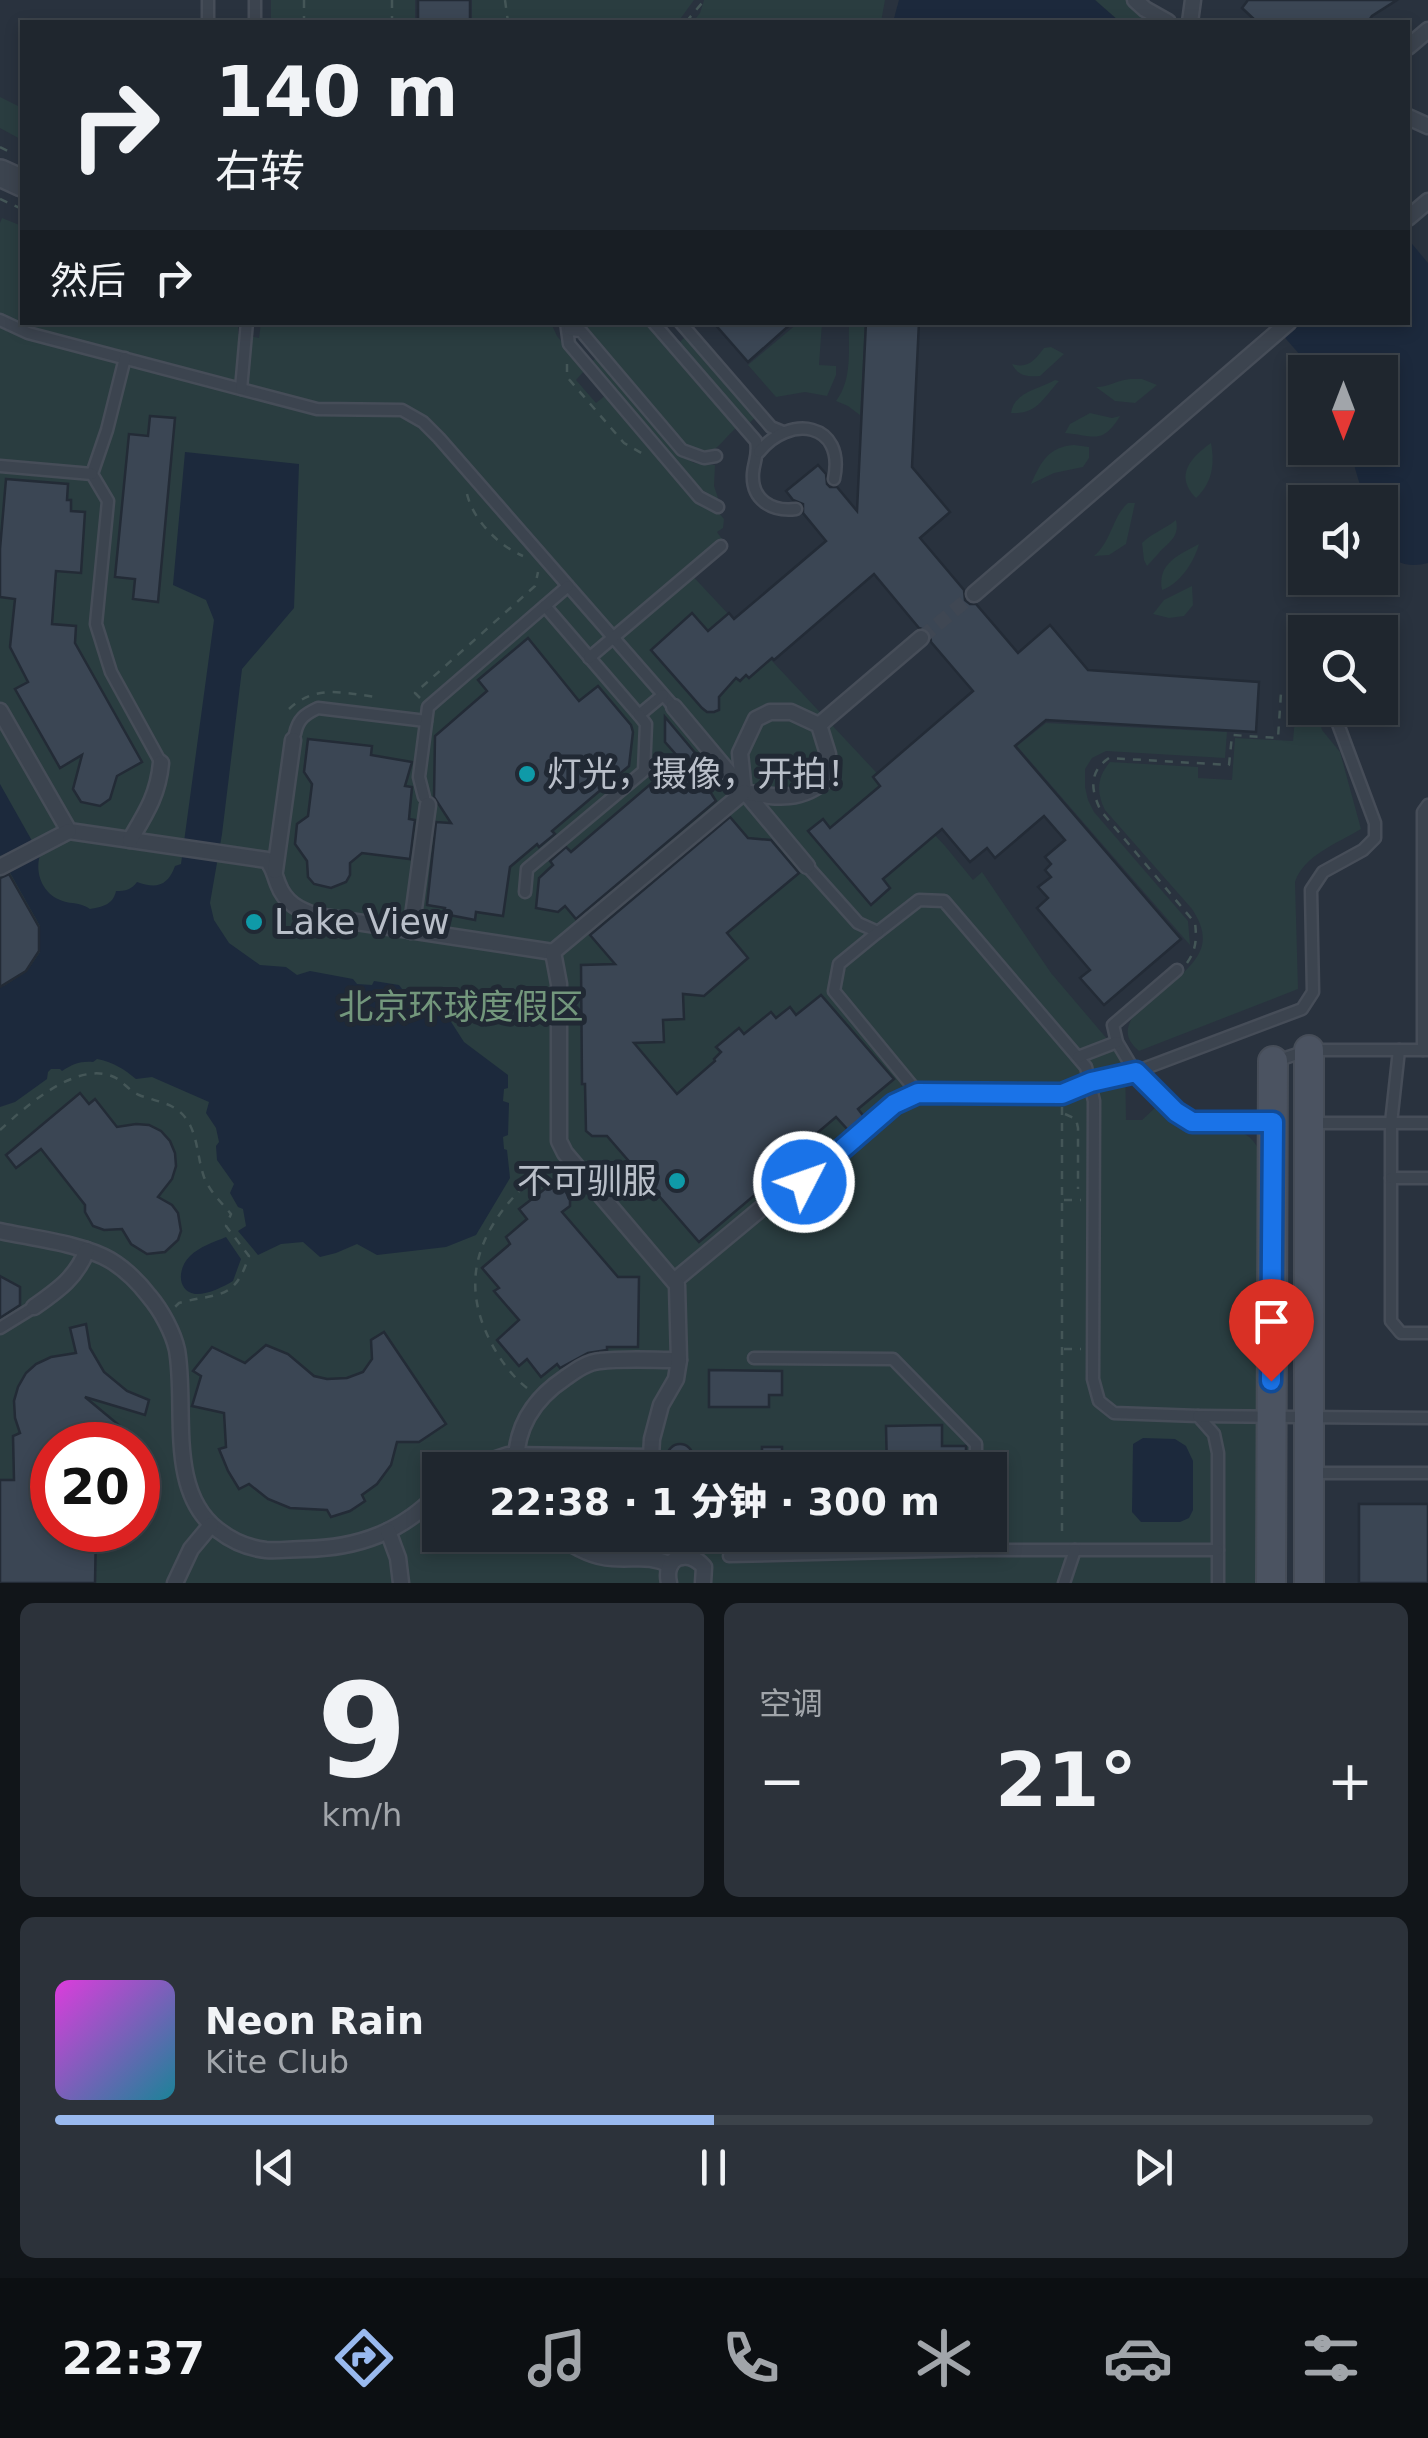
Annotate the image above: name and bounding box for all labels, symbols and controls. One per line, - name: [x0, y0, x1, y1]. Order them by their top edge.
- text: 140 m: [215, 51, 458, 133]
- icon: right: [50, 60, 180, 190]
- text: 右转: [215, 145, 305, 198]
- icon: right: [146, 250, 201, 305]
- text: 然后: [50, 259, 126, 303]
- north arrow: [1288, 355, 1398, 465]
- map controls: [1288, 355, 1398, 725]
- button: sound: [1288, 485, 1398, 595]
- button: search: [1288, 615, 1398, 725]
- place label: 灯光，摄像，开拍！: [547, 754, 862, 794]
- marker: 灯光，摄像，开拍！: [516, 763, 538, 785]
- place label: Lake View: [274, 902, 450, 942]
- marker: Lake View: [243, 911, 265, 933]
- park label: 北京环球度假区: [338, 987, 584, 1027]
- position arrow: [752, 1130, 856, 1234]
- place label: 不可驯服: [517, 1161, 657, 1201]
- marker: 不可驯服: [666, 1170, 688, 1192]
- pin: [1229, 1279, 1314, 1382]
- icon: arrive: [1244, 1294, 1299, 1349]
- speed limit sign: 20: [30, 1422, 160, 1552]
- text: 22:38 · 1 分钟 · 300 m: [489, 1480, 940, 1524]
- text: 9: [317, 1655, 407, 1807]
- text: 空调: [759, 1685, 823, 1723]
- text: 21°: [995, 1736, 1137, 1824]
- text: −: [759, 1749, 805, 1813]
- text: +: [1327, 1749, 1373, 1813]
- text: km/h: [322, 1796, 402, 1834]
- text: Neon Rain: [205, 1999, 424, 2043]
- text: Kite Club: [205, 2043, 349, 2081]
- icon: previous: [247, 2140, 302, 2195]
- icon: pause: [686, 2140, 741, 2195]
- icon: next: [1126, 2140, 1181, 2195]
- icon: directions: [329, 2323, 399, 2393]
- icon: music: [522, 2323, 592, 2393]
- icon: phone: [716, 2323, 786, 2393]
- icon: climate: [909, 2323, 979, 2393]
- icon: car: [1103, 2323, 1173, 2393]
- icon: filters: [1296, 2323, 1366, 2393]
- text: 22:37: [62, 2332, 205, 2385]

